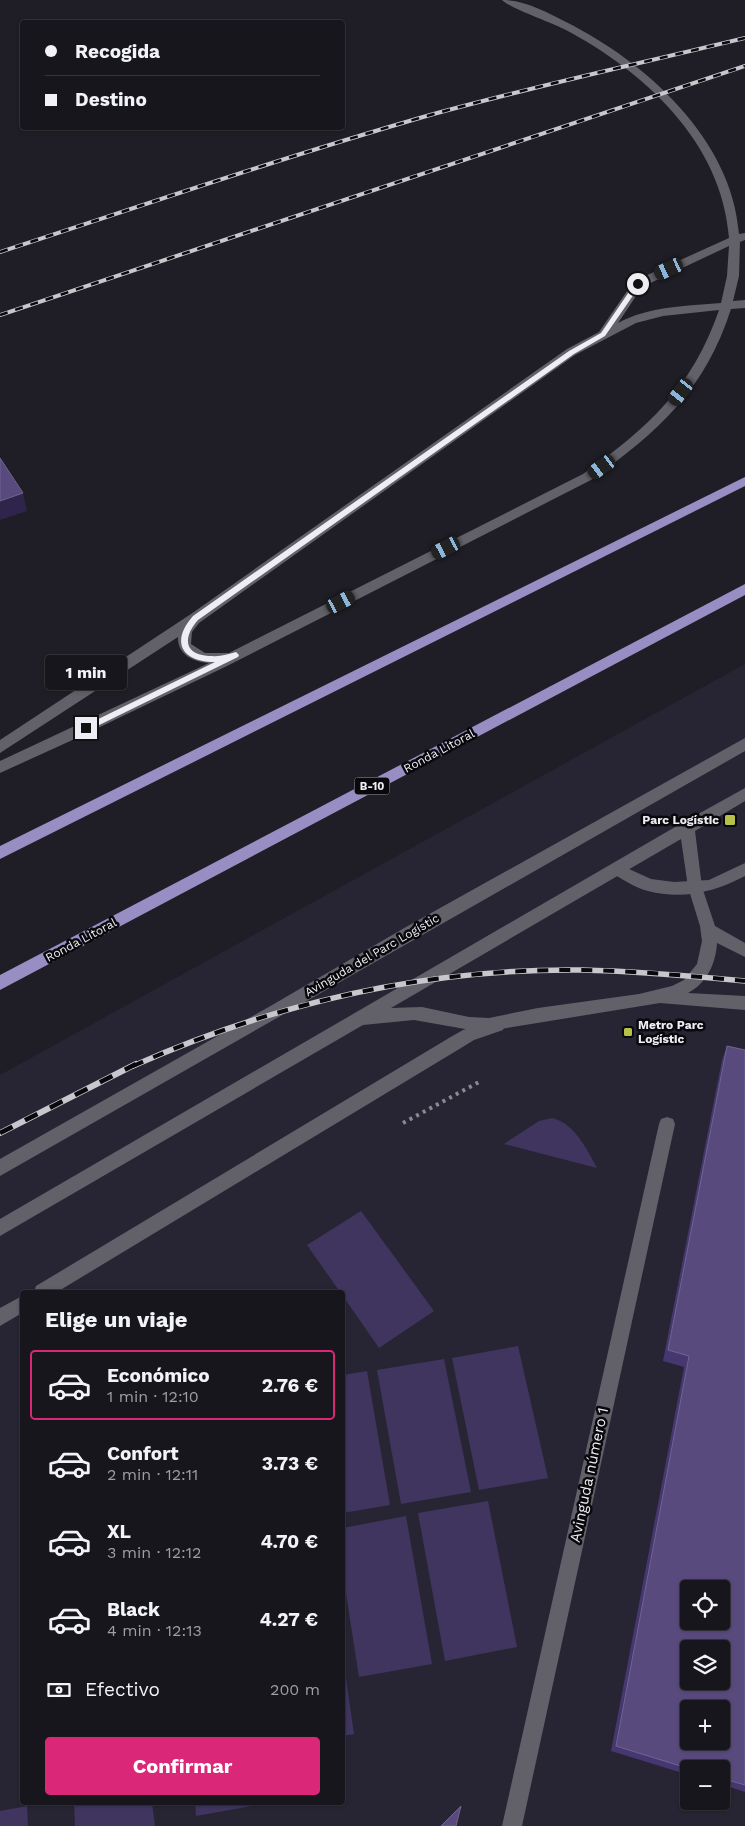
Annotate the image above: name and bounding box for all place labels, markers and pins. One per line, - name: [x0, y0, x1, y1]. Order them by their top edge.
- place label: Parc Logístic: [642, 813, 719, 827]
- marker: Parc Logístic: [723, 813, 737, 827]
- place label: Metro Parc Logístic: [638, 1018, 704, 1046]
- marker: Metro Parc Logístic: [622, 1026, 634, 1038]

